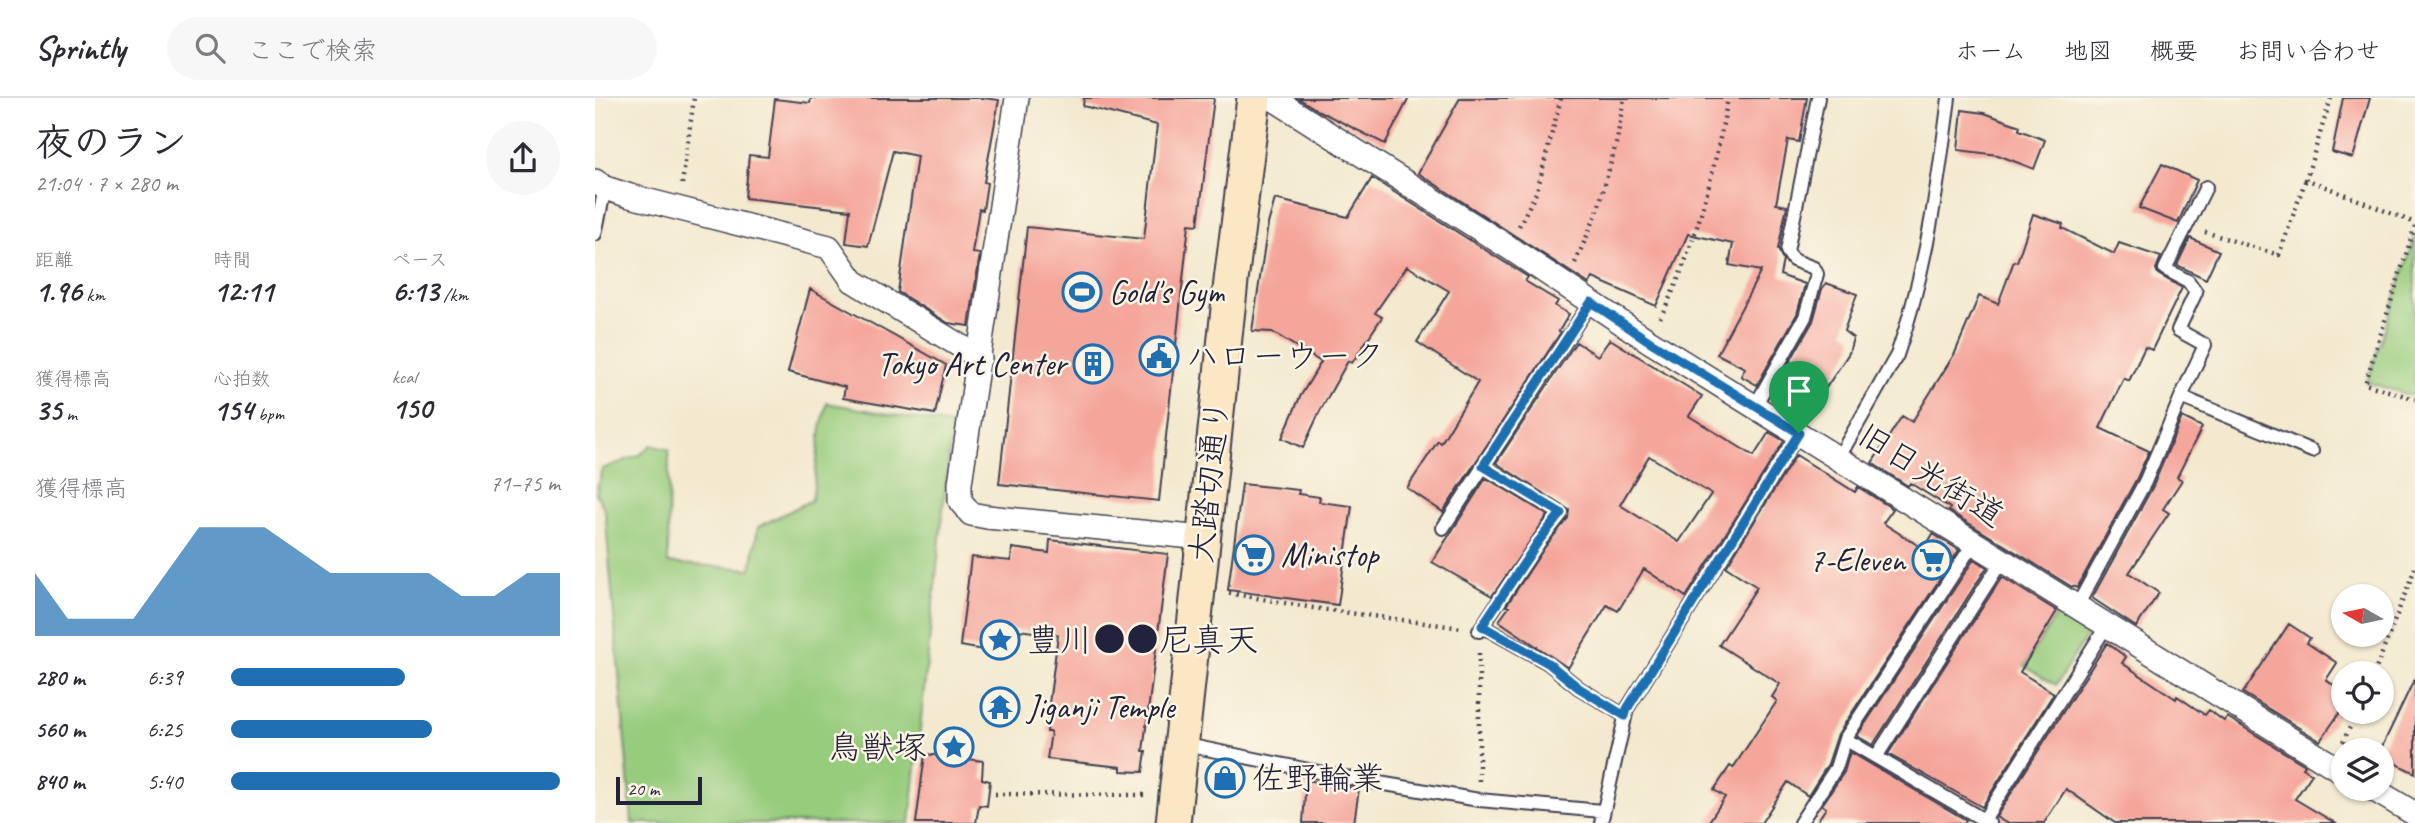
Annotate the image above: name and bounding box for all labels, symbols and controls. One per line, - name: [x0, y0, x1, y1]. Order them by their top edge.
- search box: [167, 17, 657, 80]
- text: Sprintly: [35, 27, 125, 69]
- icon: search: [191, 29, 229, 67]
- text: ここで検索: [247, 34, 377, 67]
- text: ホーム: [1955, 36, 2026, 66]
- text: 地図: [2064, 36, 2112, 66]
- text: 概要: [2150, 36, 2198, 66]
- text: お問い合わせ: [2236, 36, 2380, 66]
- text: 夜のラン: [35, 119, 187, 166]
- button: share: [486, 121, 560, 195]
- text: 21:04 · 7 × 280 m: [35, 169, 178, 198]
- text: 距離: [35, 248, 73, 272]
- text: 時間: [213, 248, 251, 272]
- text: ペース: [392, 248, 448, 272]
- sports icon: Gold's Gym: [1061, 271, 1103, 313]
- place label: Gold's Gym: [1109, 271, 1226, 313]
- text: 1.96: [35, 272, 82, 310]
- text: 12:11: [213, 272, 273, 310]
- text: 6:13: [392, 272, 439, 310]
- text: km: [82, 283, 105, 307]
- text: /km: [439, 283, 468, 307]
- public building icon: ハローウーク: [1138, 335, 1180, 377]
- place label: ハローウーク: [1186, 335, 1384, 377]
- place label: Tokyo Art Center: [877, 343, 1069, 385]
- building icon: Tokyo Art Center: [1072, 343, 1114, 385]
- pin: [1769, 361, 1829, 433]
- text: kcal: [392, 365, 417, 389]
- text: 獲得標高: [35, 367, 111, 391]
- text: 心拍数: [213, 367, 270, 391]
- icon: arrive: [1780, 372, 1818, 410]
- text: 150: [392, 389, 432, 427]
- text: 35: [35, 391, 62, 429]
- text: 154: [213, 391, 253, 429]
- street label: 大踏切通り: [1179, 397, 1239, 565]
- text: m: [62, 402, 77, 426]
- text: bpm: [253, 402, 284, 426]
- street label: 旧日光街道: [1850, 413, 2012, 537]
- text: 71–75 m: [490, 469, 560, 498]
- text: 獲得標高: [35, 474, 127, 503]
- supermarket icon: Ministop: [1233, 534, 1275, 576]
- place label: Ministop: [1281, 534, 1380, 576]
- place label: 7-Eleven: [1809, 539, 1907, 581]
- supermarket icon: 7-Eleven: [1911, 539, 1953, 581]
- north arrow: [2331, 584, 2394, 648]
- map controls: [2331, 584, 2394, 801]
- place icon: 豊川●●尼真天: [979, 619, 1021, 661]
- place label: 豊川●●尼真天: [1027, 619, 1258, 661]
- button: locate: [2331, 661, 2394, 724]
- text: 280 m: [35, 663, 85, 692]
- text: 6:39: [147, 663, 183, 692]
- temple icon: Jiganji Temple: [979, 686, 1021, 728]
- place label: Jiganji Temple: [1025, 686, 1177, 728]
- text: 560 m: [35, 715, 85, 744]
- text: 6:25: [147, 715, 183, 744]
- place label: 鳥獣塚: [828, 726, 927, 768]
- place icon: 鳥獣塚: [933, 726, 975, 768]
- button: layers: [2331, 738, 2394, 801]
- shop icon: 佐野輪業: [1204, 757, 1246, 799]
- place label: 佐野輪業: [1252, 757, 1384, 799]
- text: 840 m: [35, 767, 85, 796]
- text: 5:40: [147, 767, 183, 796]
- scale bar: [616, 774, 702, 806]
- text: 20 m: [627, 777, 659, 801]

